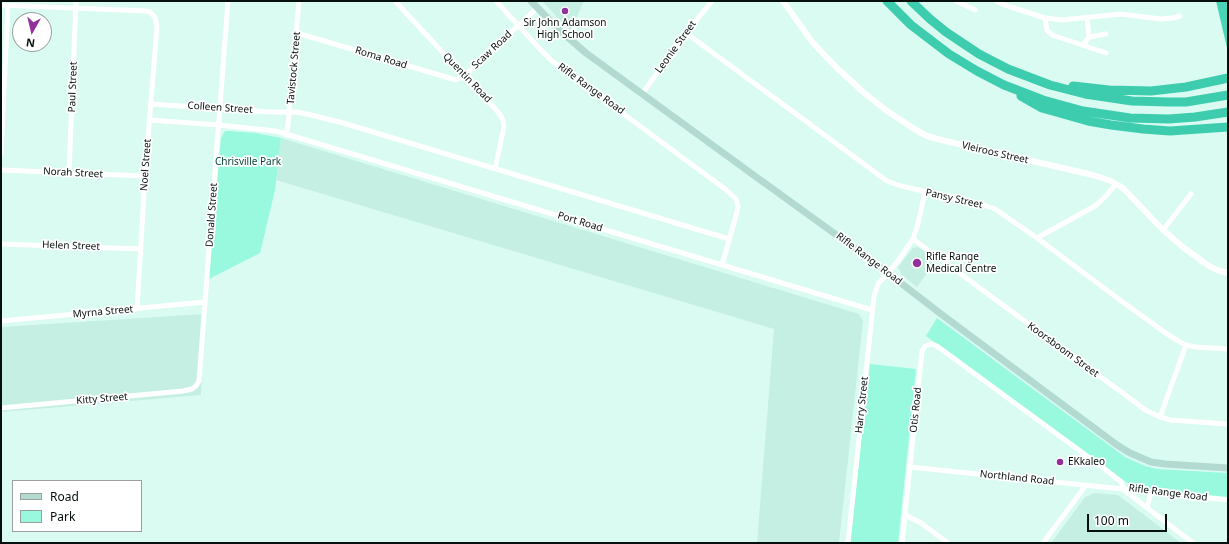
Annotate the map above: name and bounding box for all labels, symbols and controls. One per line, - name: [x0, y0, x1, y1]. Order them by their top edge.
- marker: Sir John Adamson High School: [560, 6, 570, 16]
- north arrow: [12, 12, 52, 52]
- place label: Sir John Adamson High School: [523, 17, 607, 40]
- street label: Leonie Street: [653, 18, 699, 76]
- street label: Scaw Road: [469, 28, 515, 72]
- street label: Tavistock Street: [285, 31, 303, 105]
- text: N: [25, 35, 36, 51]
- street label: Roma Road: [353, 44, 409, 72]
- street label: Quentin Road: [440, 51, 494, 105]
- street label: Paul Street: [66, 61, 80, 113]
- street label: Rifle Range Road: [555, 61, 627, 117]
- street label: Colleen Street: [187, 100, 253, 116]
- street label: Noel Street: [138, 138, 154, 192]
- street label: Vleiroos Street: [960, 139, 1030, 167]
- park label: Chrisville Park: [215, 156, 281, 168]
- street label: Norah Street: [43, 165, 103, 181]
- street label: Donald Street: [204, 182, 220, 248]
- street label: Pansy Street: [924, 187, 984, 211]
- street label: Port Road: [556, 209, 604, 235]
- street label: Rifle Range Road: [834, 230, 904, 288]
- street label: Helen Street: [42, 239, 100, 253]
- place label: Rifle Range Medical Centre: [926, 251, 996, 274]
- marker: Rifle Range Medical Centre: [911, 257, 923, 269]
- street label: Myrna Street: [72, 303, 134, 321]
- street label: Koorsboom Street: [1025, 320, 1101, 380]
- street label: Harry Street: [853, 376, 871, 434]
- street label: Otis Road: [908, 387, 924, 433]
- street label: Kitty Street: [76, 391, 128, 407]
- place label: EKkaleo: [1068, 456, 1105, 468]
- marker: EKkaleo: [1055, 457, 1065, 467]
- street label: Northland Road: [979, 468, 1055, 488]
- legend: [12, 480, 142, 532]
- street label: Rifle Range Road: [1128, 482, 1208, 504]
- text: Road: [50, 488, 79, 505]
- scale bar: [1089, 506, 1169, 532]
- text: Park: [50, 508, 75, 525]
- text: 100 m: [1094, 512, 1129, 529]

